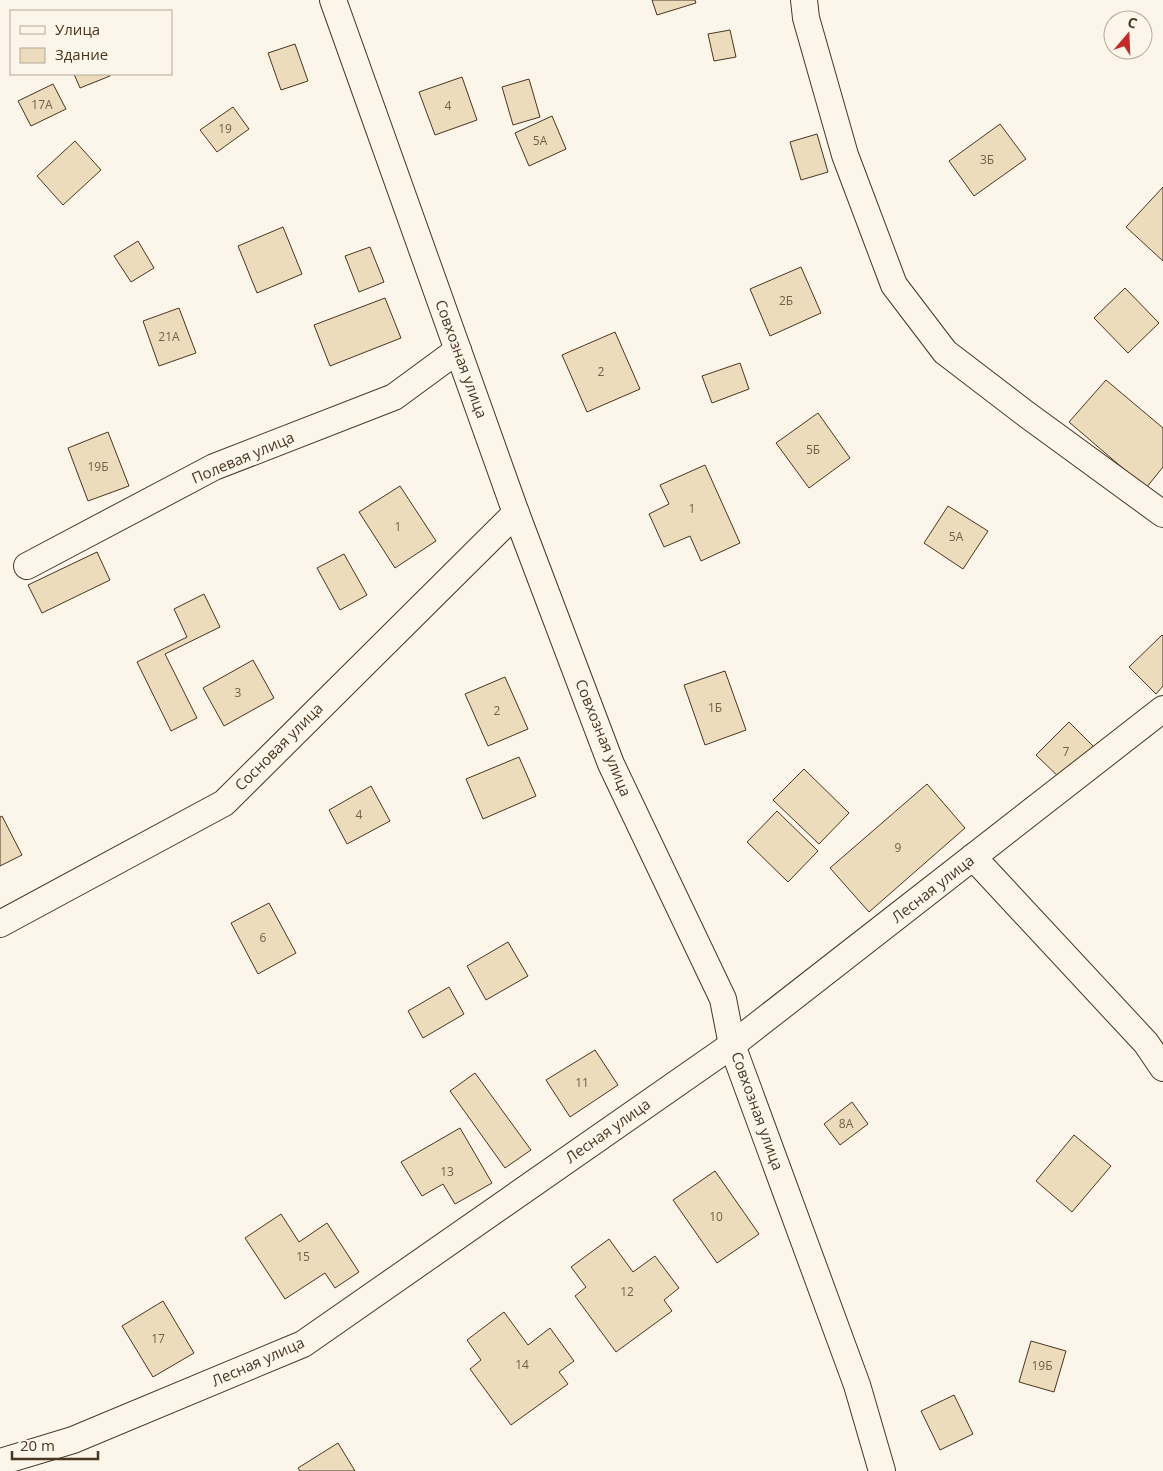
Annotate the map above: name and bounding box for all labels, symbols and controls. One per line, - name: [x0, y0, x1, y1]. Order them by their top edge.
- legend: [10, 10, 172, 75]
- north arrow: [1103, 10, 1153, 60]
- text: С: [1125, 12, 1140, 33]
- text: Улица: [55, 19, 100, 39]
- text: Здание: [55, 44, 108, 64]
- house number: 17А: [31, 96, 53, 113]
- house number: 4: [445, 97, 452, 114]
- house number: 19: [218, 120, 232, 137]
- house number: 5А: [533, 132, 548, 149]
- house number: 3Б: [980, 151, 994, 168]
- house number: 2Б: [779, 292, 793, 309]
- street label: Совхозная улица: [431, 297, 493, 421]
- house number: 21А: [158, 328, 180, 345]
- house number: 2: [598, 363, 605, 380]
- street label: Полевая улица: [188, 426, 297, 488]
- house number: 5Б: [806, 441, 820, 458]
- house number: 19Б: [87, 458, 109, 475]
- house number: 1: [689, 500, 695, 517]
- house number: 1: [395, 518, 401, 535]
- house number: 5А: [949, 528, 964, 545]
- street label: Совхозная улица: [571, 676, 637, 799]
- house number: 3: [235, 684, 242, 701]
- street label: Сосновая улица: [230, 698, 327, 795]
- house number: 1Б: [708, 699, 722, 716]
- house number: 2: [494, 702, 501, 719]
- house number: 7: [1063, 743, 1070, 760]
- house number: 4: [356, 806, 363, 823]
- house number: 9: [895, 839, 902, 856]
- street label: Лесная улица: [887, 850, 978, 927]
- house number: 6: [260, 929, 267, 946]
- street label: Совхозная улица: [727, 1049, 789, 1173]
- house number: 11: [575, 1074, 589, 1091]
- street label: Лесная улица: [561, 1093, 654, 1167]
- house number: 8А: [839, 1115, 854, 1132]
- house number: 13: [440, 1163, 454, 1180]
- house number: 10: [709, 1208, 723, 1225]
- house number: 15: [296, 1248, 310, 1265]
- house number: 12: [620, 1283, 634, 1300]
- house number: 17: [151, 1330, 165, 1347]
- street label: Лесная улица: [208, 1332, 307, 1390]
- house number: 14: [515, 1356, 529, 1373]
- house number: 19Б: [1031, 1357, 1053, 1374]
- scale bar: [12, 1428, 99, 1460]
- text: 20 m: [20, 1435, 55, 1455]

